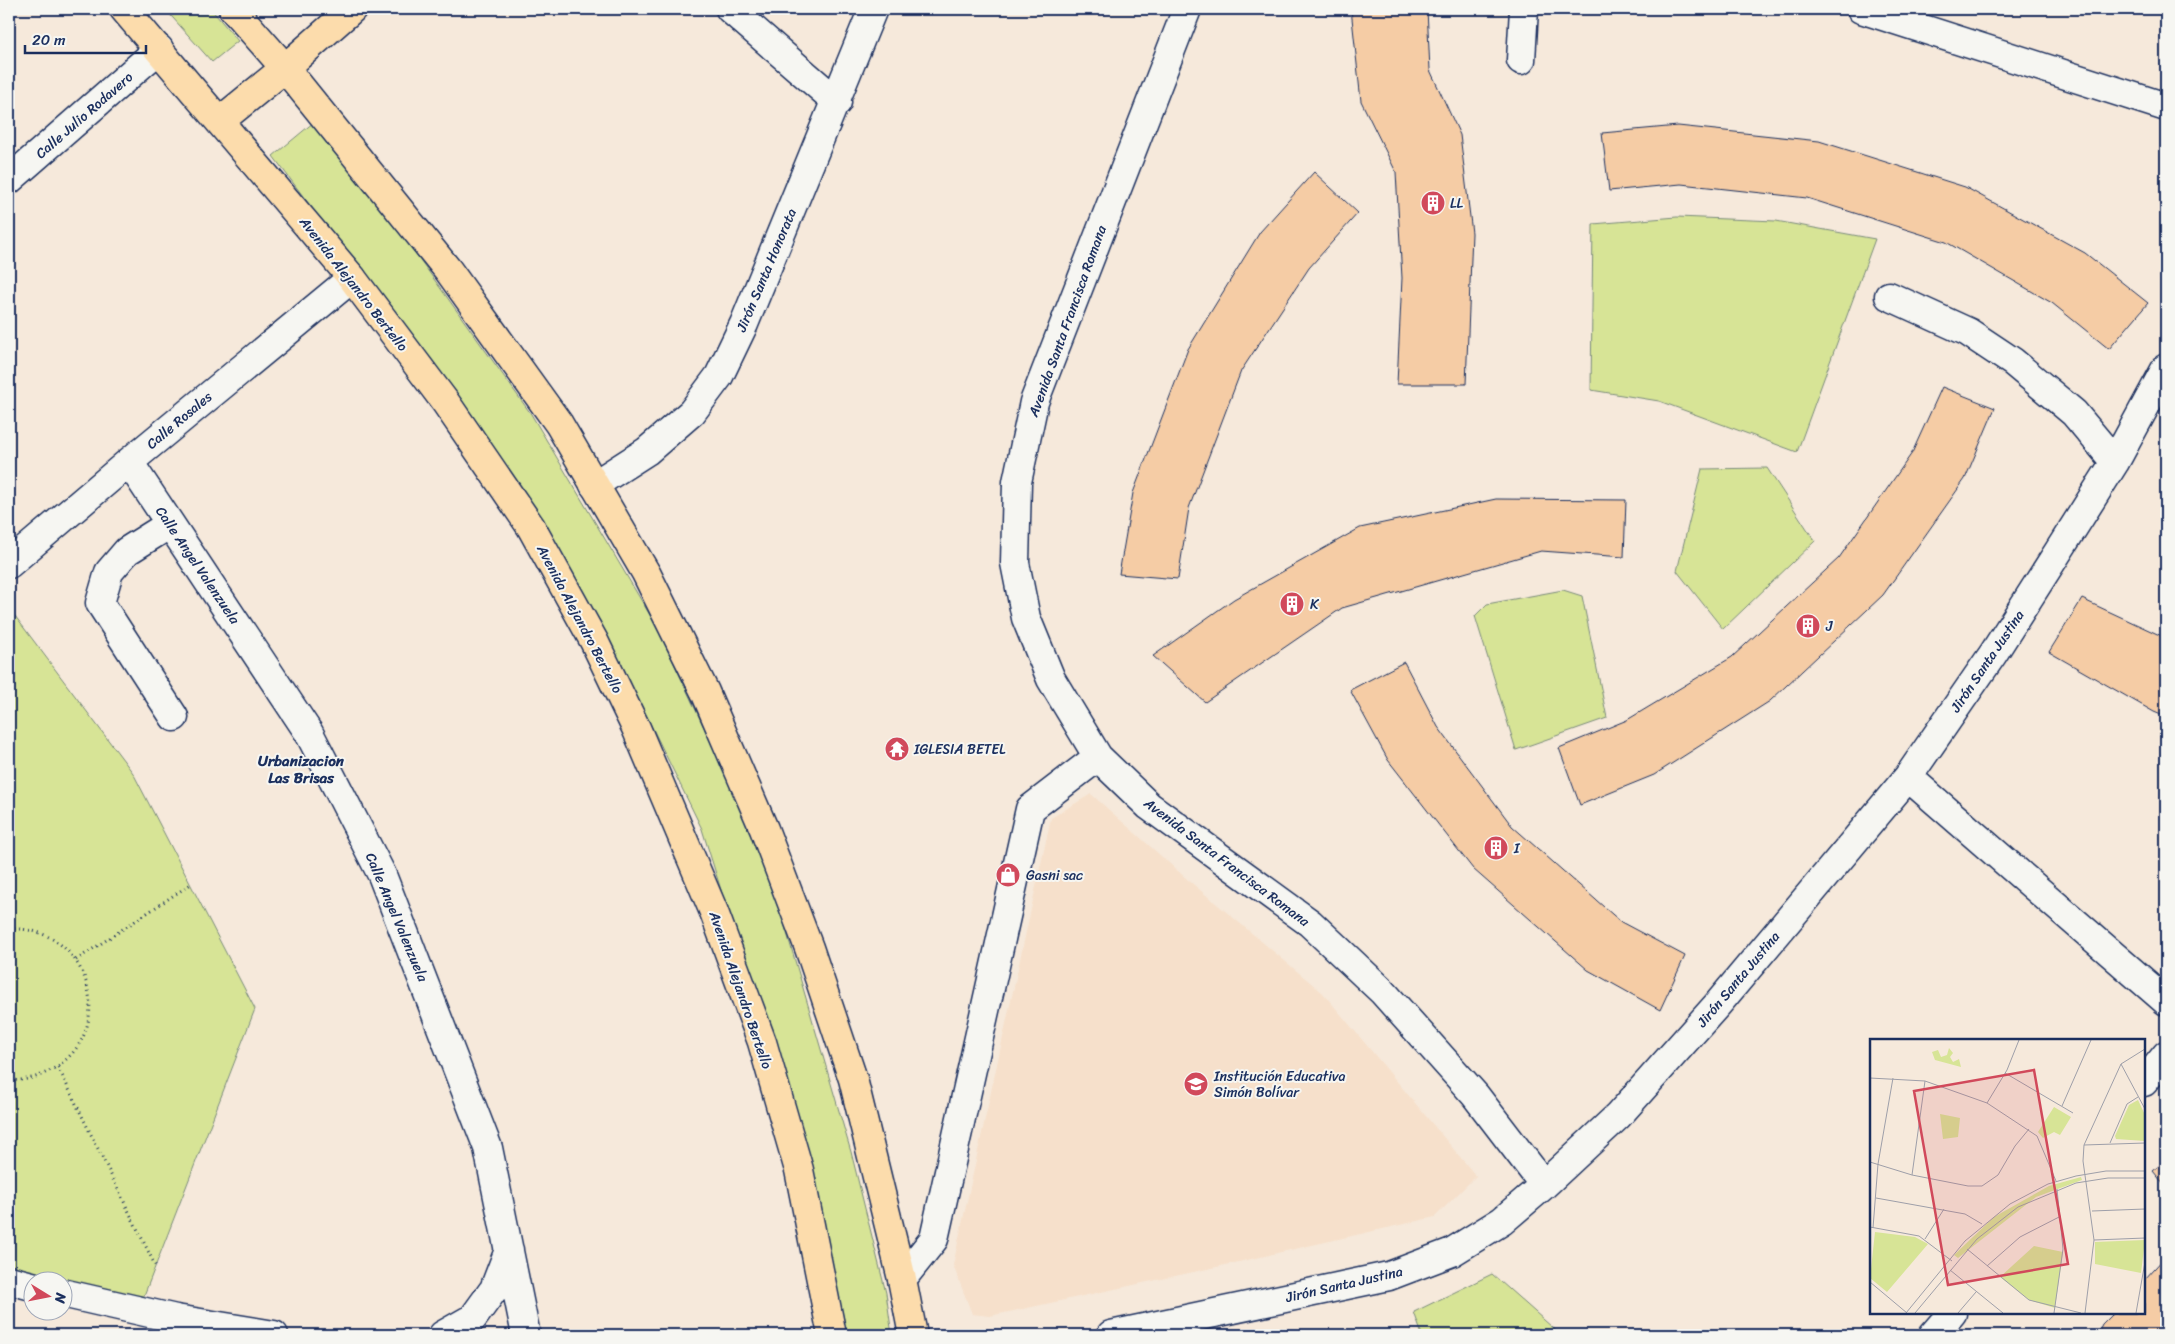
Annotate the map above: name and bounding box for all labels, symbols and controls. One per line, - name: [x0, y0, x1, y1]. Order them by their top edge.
- scale bar: [25, 22, 146, 54]
- text: 20 m: [32, 27, 66, 53]
- street label: Calle Julio Rodavero: [30, 65, 139, 165]
- building icon: LL: [1420, 190, 1446, 216]
- place label: LL: [1450, 191, 1463, 216]
- street label: Jirón Santa Honorata: [729, 204, 804, 337]
- street label: Avenida Alejandro Bertello: [292, 211, 414, 357]
- street label: Avenida Santa Francisca Romana: [1021, 221, 1114, 422]
- street label: Calle Rosales: [140, 385, 219, 456]
- street label: Calle Angel Valenzuela: [149, 501, 247, 630]
- street label: Avenida Alejandro Bertello: [529, 539, 629, 698]
- building icon: K: [1279, 591, 1305, 617]
- place label: K: [1310, 592, 1320, 617]
- street label: Jirón Santa Justina: [1943, 605, 2031, 719]
- building icon: J: [1795, 613, 1821, 639]
- place label: J: [1825, 614, 1833, 639]
- temple icon: IGLESIA BETEL: [884, 736, 910, 762]
- place label: IGLESIA BETEL: [913, 737, 1006, 762]
- district label: Urbanizacion Las Brisas: [258, 748, 345, 791]
- street label: Avenida Santa Francisca Romana: [1138, 791, 1316, 934]
- building icon: I: [1483, 835, 1509, 861]
- place label: I: [1513, 836, 1521, 861]
- street label: Calle Angel Valenzuela: [358, 849, 435, 987]
- shop icon: Gasni sac: [995, 862, 1021, 888]
- place label: Gasni sac: [1026, 863, 1083, 888]
- street label: Avenida Alejandro Bertello: [701, 907, 779, 1073]
- street label: Jirón Santa Justina: [1690, 926, 1786, 1034]
- inset map: [1870, 1039, 2145, 1314]
- place label: Institución Educativa Simón Bolívar: [1213, 1064, 1346, 1105]
- school or university icon: Institución Educativa Simón Bolívar: [1183, 1071, 1209, 1097]
- street label: Jirón Santa Justina: [1282, 1259, 1405, 1310]
- north arrow: [22, 1272, 72, 1322]
- text: N: [47, 1290, 74, 1305]

